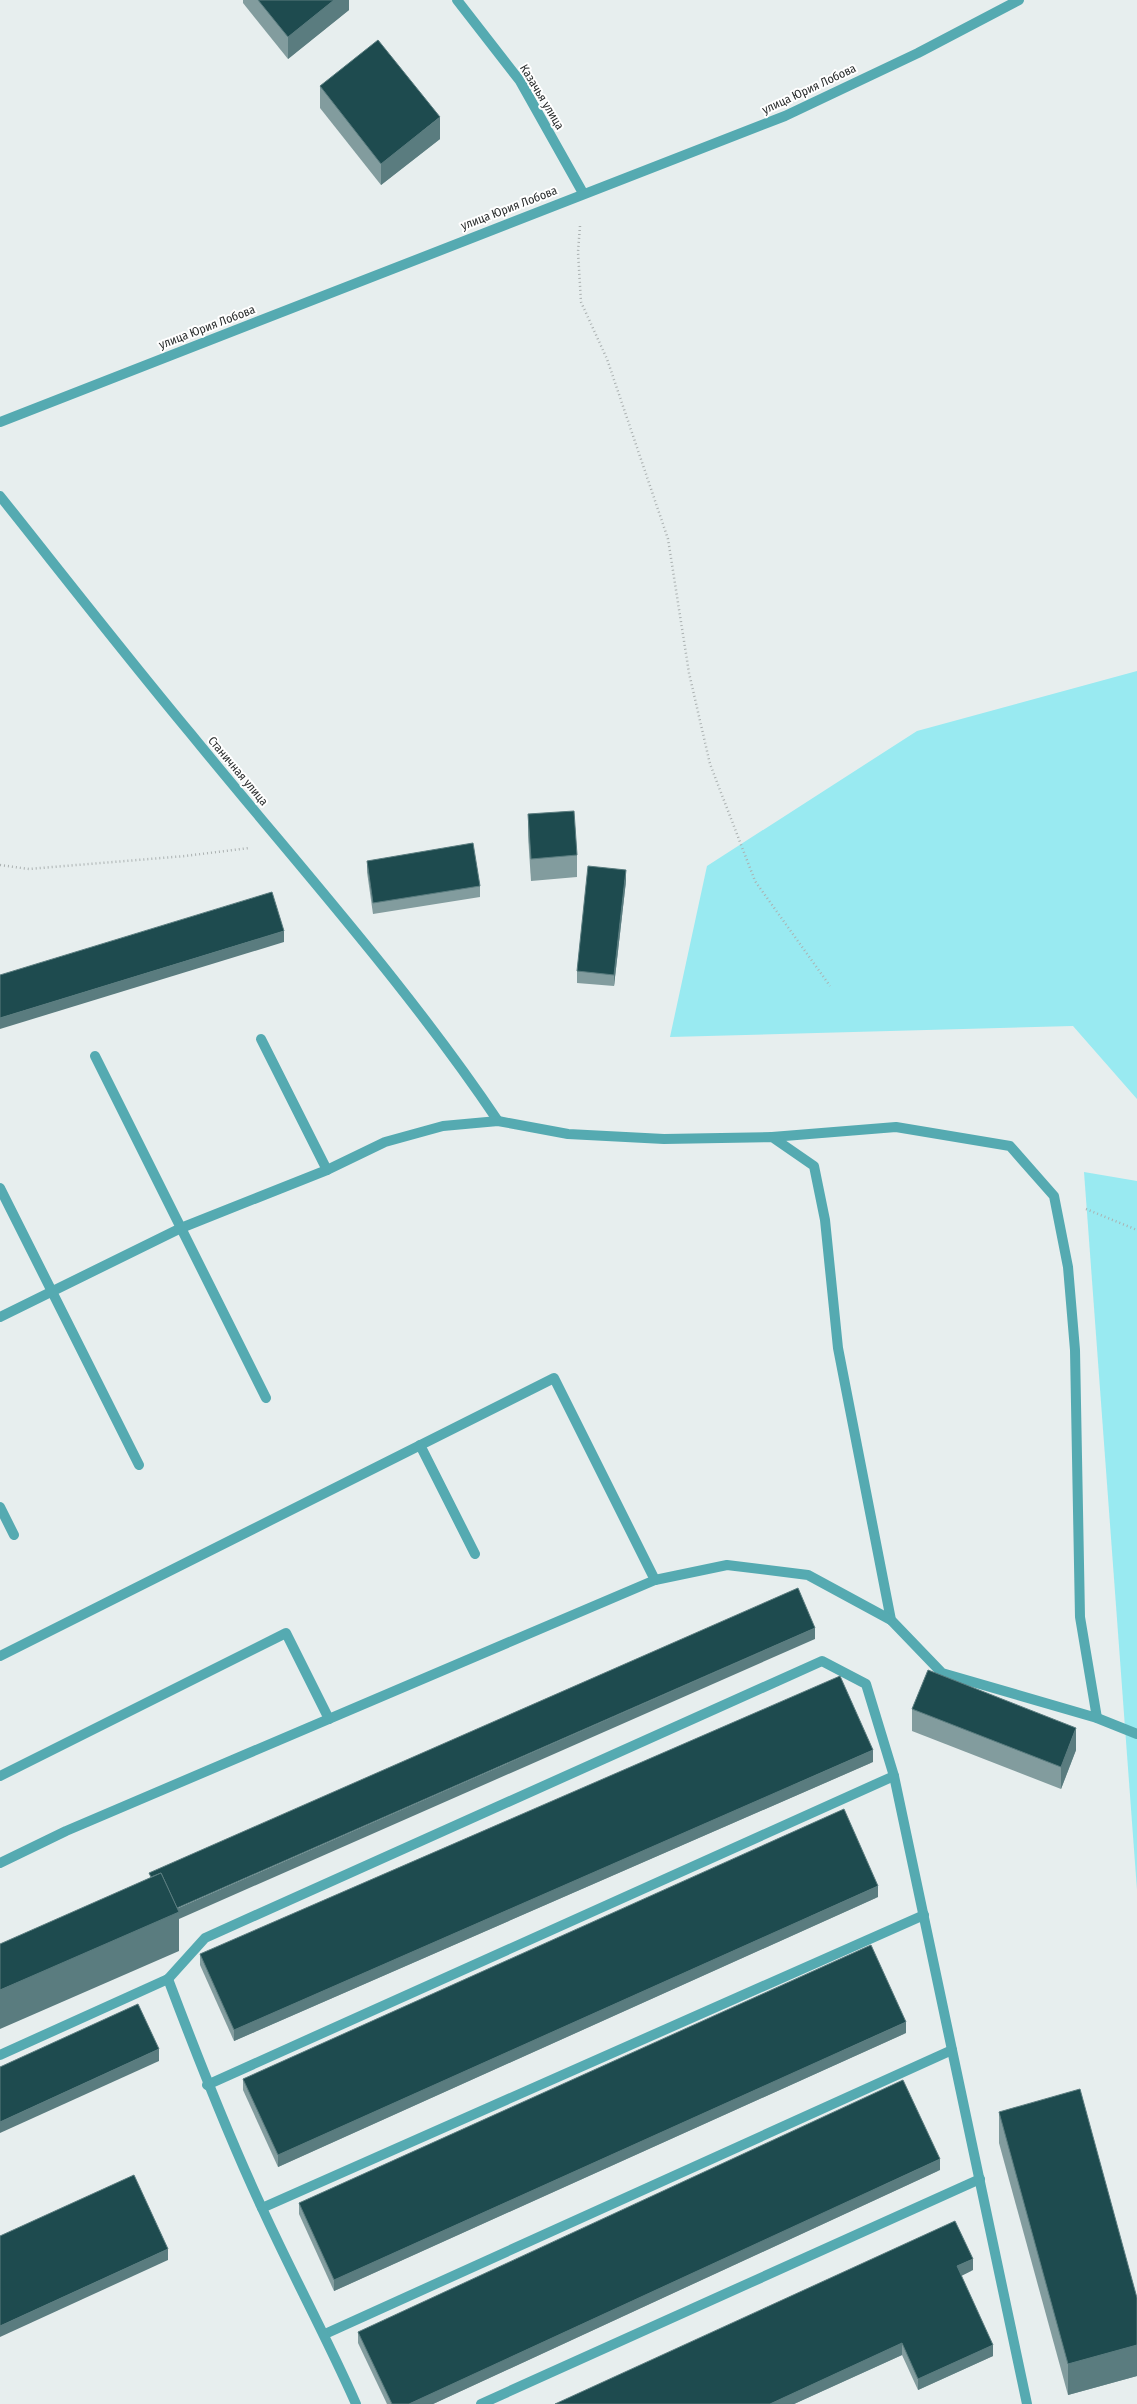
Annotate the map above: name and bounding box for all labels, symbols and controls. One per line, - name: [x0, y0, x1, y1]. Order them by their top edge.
- street label: улица Юрия Лобова: [760, 61, 858, 117]
- street label: Казачья улица: [517, 62, 567, 132]
- street label: улица Юрия Лобова: [459, 183, 559, 233]
- street label: улица Юрия Лобова: [157, 302, 257, 352]
- street label: Станичная улица: [205, 734, 271, 808]

